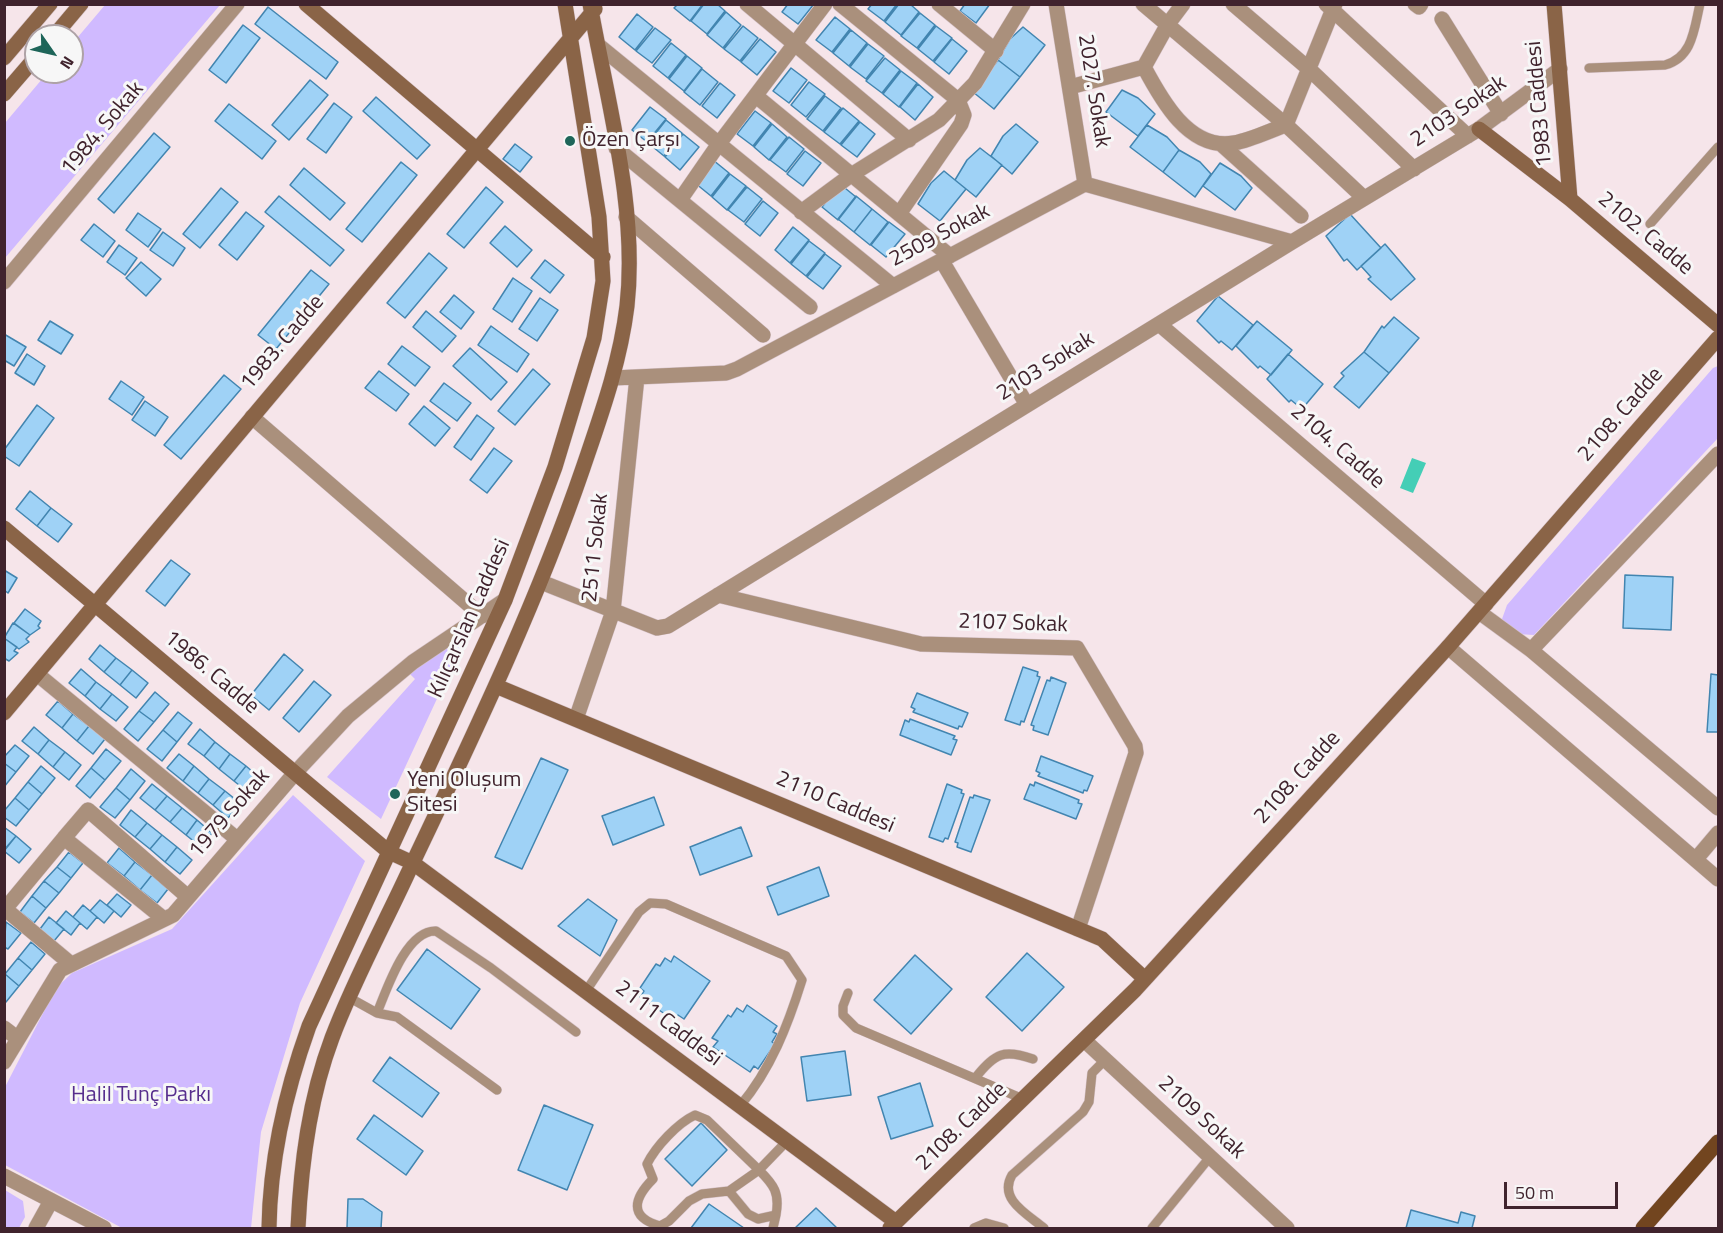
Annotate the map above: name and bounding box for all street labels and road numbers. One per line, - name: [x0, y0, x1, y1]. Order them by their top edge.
- street label: 2027. Sokak: [1071, 32, 1115, 150]
- street label: 1983 Caddesi: [1521, 40, 1559, 168]
- street label: 2103 Sokak: [1406, 70, 1512, 154]
- street label: 1984. Sokak: [56, 77, 150, 181]
- street label: 2102. Cadde: [1592, 187, 1698, 281]
- street label: 2509 Sokak: [885, 199, 995, 273]
- street label: 1983. Cadde: [236, 290, 330, 396]
- street label: 2103 Sokak: [992, 327, 1100, 407]
- street label: 2108. Cadde: [1573, 362, 1669, 468]
- street label: 2104. Cadde: [1284, 399, 1390, 495]
- street label: 2511 Sokak: [577, 492, 615, 604]
- street label: Kılıçarslan Caddesi: [423, 536, 517, 702]
- street label: 2107 Sokak: [958, 609, 1068, 639]
- street label: 1986. Cadde: [158, 626, 264, 720]
- street label: 2108. Cadde: [1249, 726, 1347, 830]
- street label: 1979 Sokak: [184, 764, 276, 864]
- street label: 2110 Caddesi: [772, 766, 898, 840]
- street label: 2111 Caddesi: [610, 975, 726, 1073]
- street label: 2109 Sokak: [1152, 1071, 1250, 1165]
- street label: 2108. Cadde: [911, 1077, 1013, 1177]

